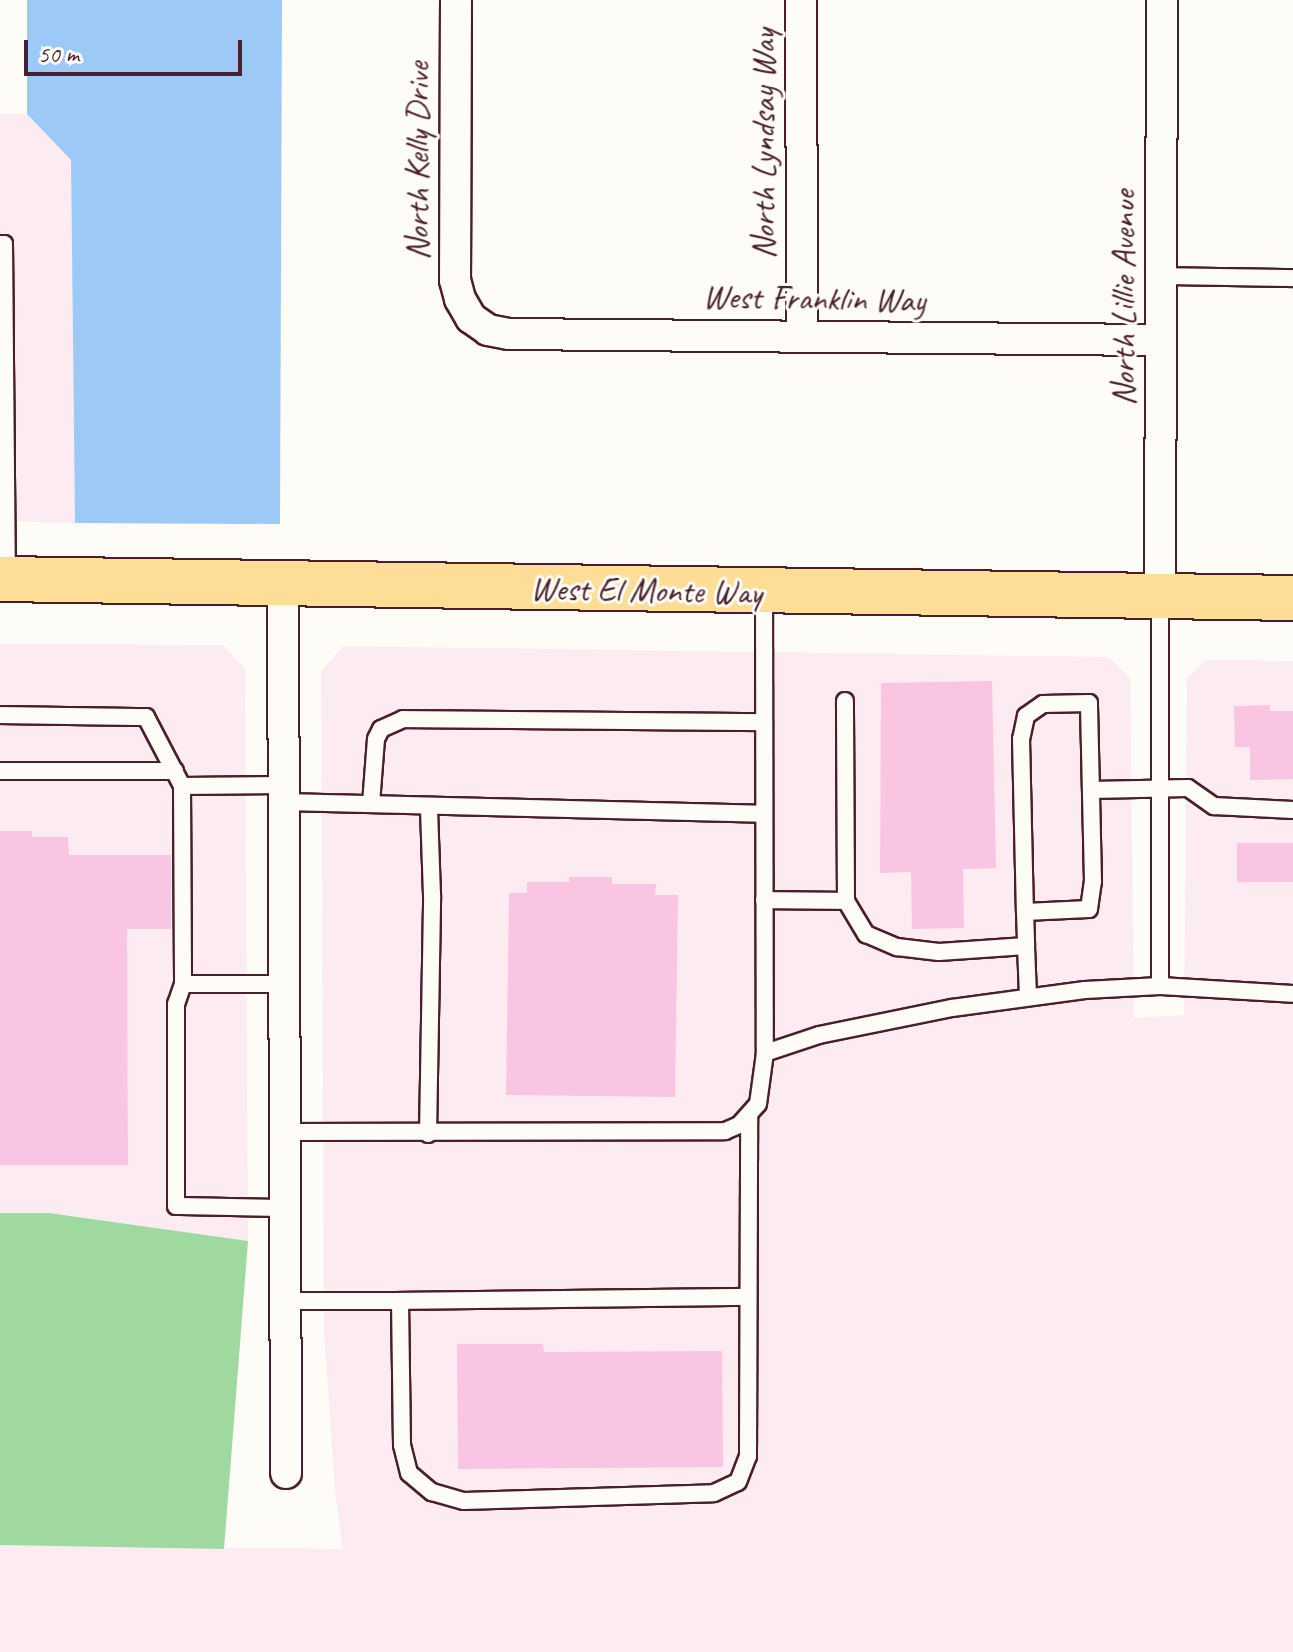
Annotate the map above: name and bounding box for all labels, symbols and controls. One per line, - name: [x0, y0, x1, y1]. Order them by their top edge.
- scale bar: [28, 24, 246, 74]
- street label: North Lyndsay Way: [743, 29, 783, 259]
- text: 50 m: [38, 39, 79, 69]
- street label: North Kelly Drive: [397, 62, 437, 260]
- street label: North Lillie Avenue: [1103, 190, 1143, 406]
- street label: West Franklin Way: [702, 276, 926, 320]
- street label: West El Monte Way: [530, 568, 762, 612]

